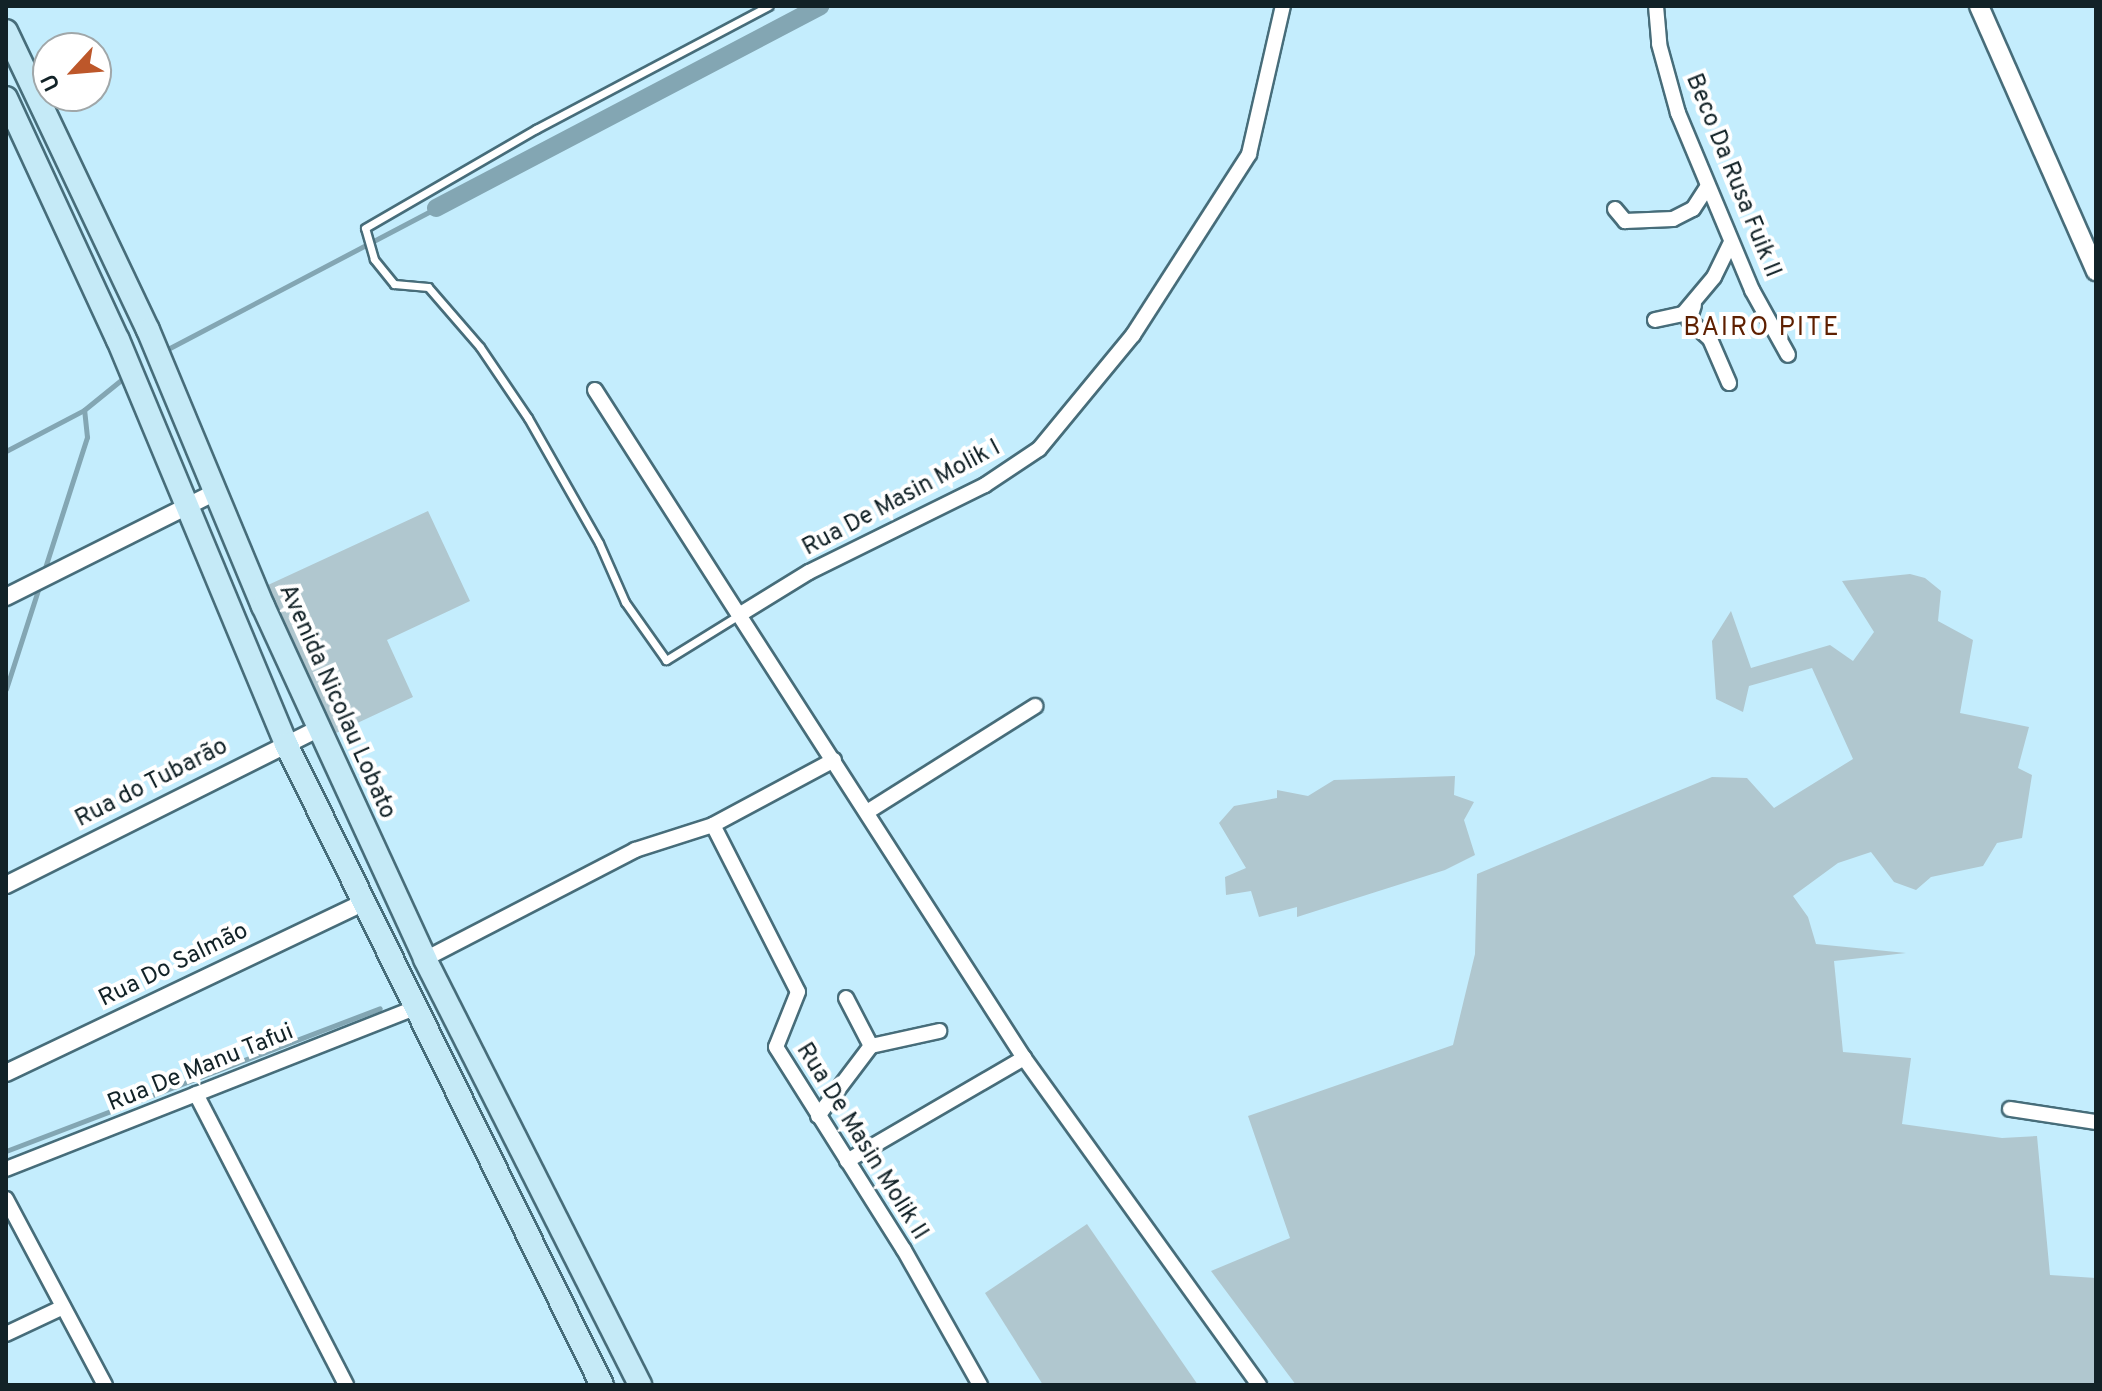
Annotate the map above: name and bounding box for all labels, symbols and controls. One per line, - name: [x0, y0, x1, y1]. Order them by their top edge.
- north arrow: [32, 32, 112, 112]
- text: U: [36, 69, 67, 95]
- street label: Beco Da Rusa Fuik II: [1678, 70, 1786, 282]
- district label: BAIRO PITE: [1683, 313, 1841, 345]
- street label: Rua De Masin Molik I: [798, 435, 1006, 563]
- street label: Avenida Nicolau Lobato: [271, 580, 401, 824]
- street label: Rua do Tubarão: [71, 733, 233, 835]
- street label: Rua Do Salmão: [95, 917, 253, 1015]
- street label: Rua De Manu Tafui: [104, 1018, 298, 1120]
- street label: Rua De Masin Molik II: [789, 1038, 933, 1246]

